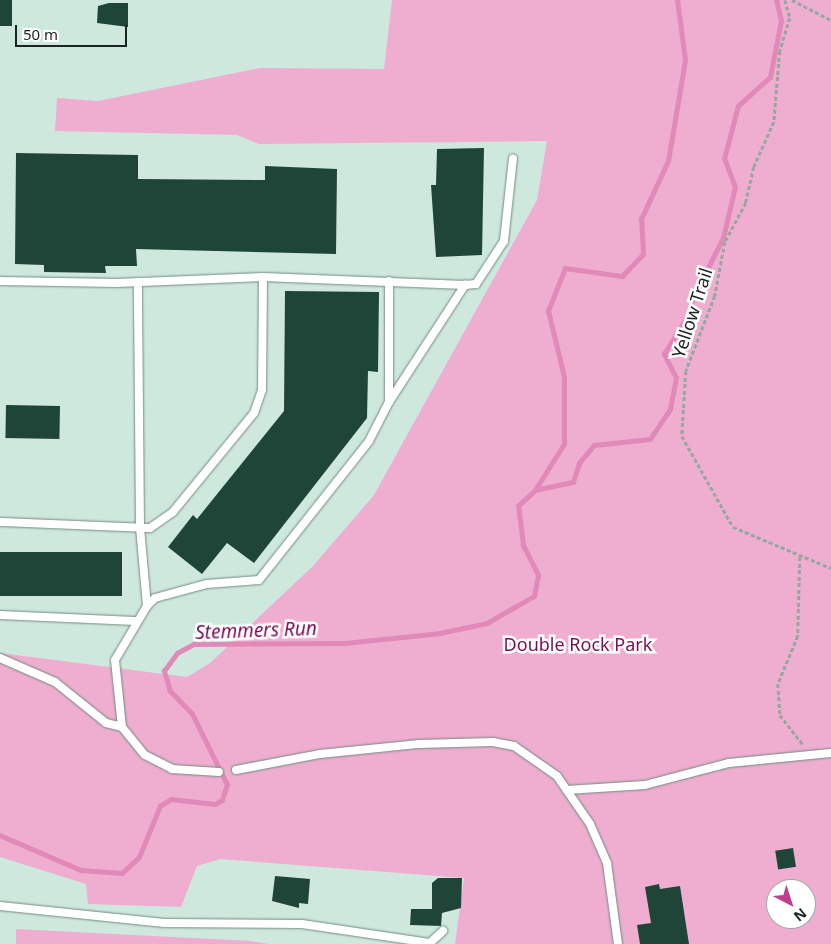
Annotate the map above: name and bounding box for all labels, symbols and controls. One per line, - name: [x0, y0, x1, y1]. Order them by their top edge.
- scale bar: [18, 15, 130, 47]
- text: 50 m: [23, 24, 58, 44]
- street label: Yellow Trail: [667, 265, 717, 361]
- water label: Stemmers Run: [195, 617, 317, 645]
- park label: Double Rock Park: [504, 633, 652, 655]
- north arrow: [766, 879, 816, 929]
- text: N: [790, 904, 811, 926]

